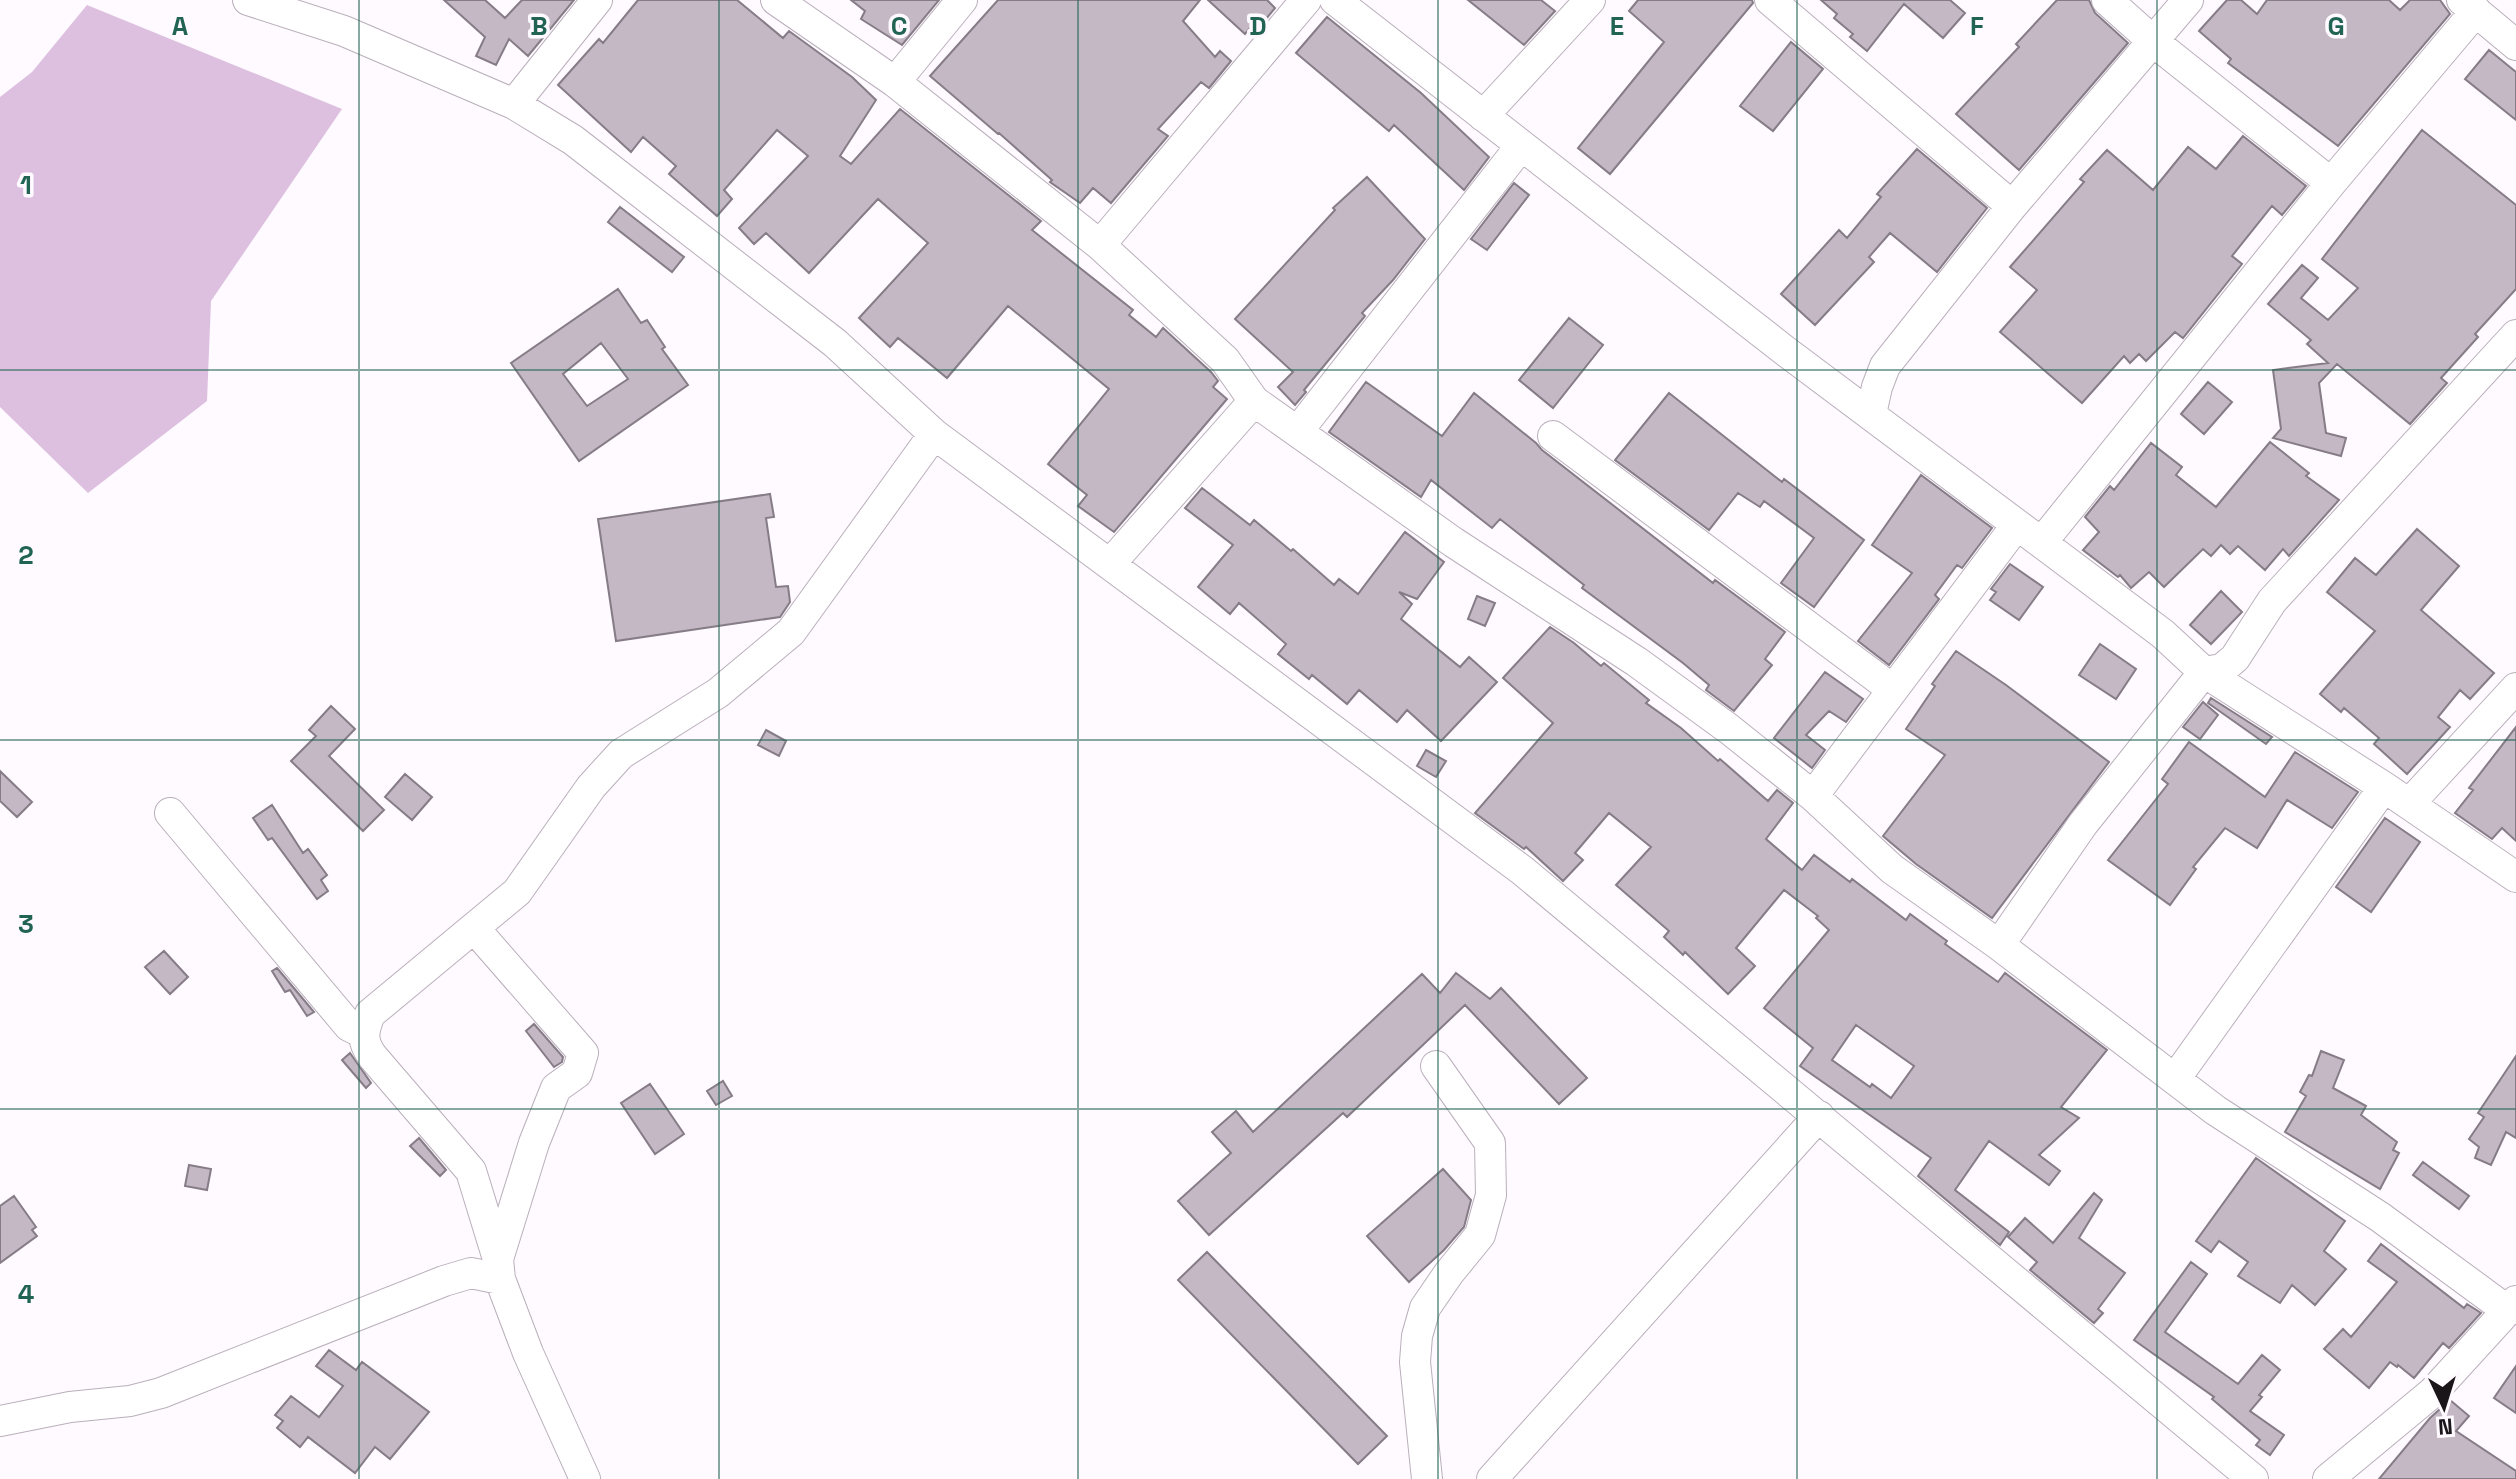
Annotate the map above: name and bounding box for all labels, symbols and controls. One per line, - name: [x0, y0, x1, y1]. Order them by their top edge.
- text: A: [172, 9, 189, 43]
- text: B: [530, 9, 548, 43]
- text: C: [891, 9, 907, 43]
- text: D: [1249, 9, 1267, 43]
- text: E: [1610, 9, 1624, 43]
- text: F: [1970, 9, 1984, 43]
- text: G: [2327, 9, 2345, 43]
- text: 1: [20, 168, 32, 202]
- text: 2: [18, 538, 34, 572]
- text: 3: [18, 907, 34, 941]
- text: 4: [18, 1277, 34, 1311]
- north arrow: [2404, 1367, 2484, 1447]
- text: N: [2437, 1412, 2454, 1441]

